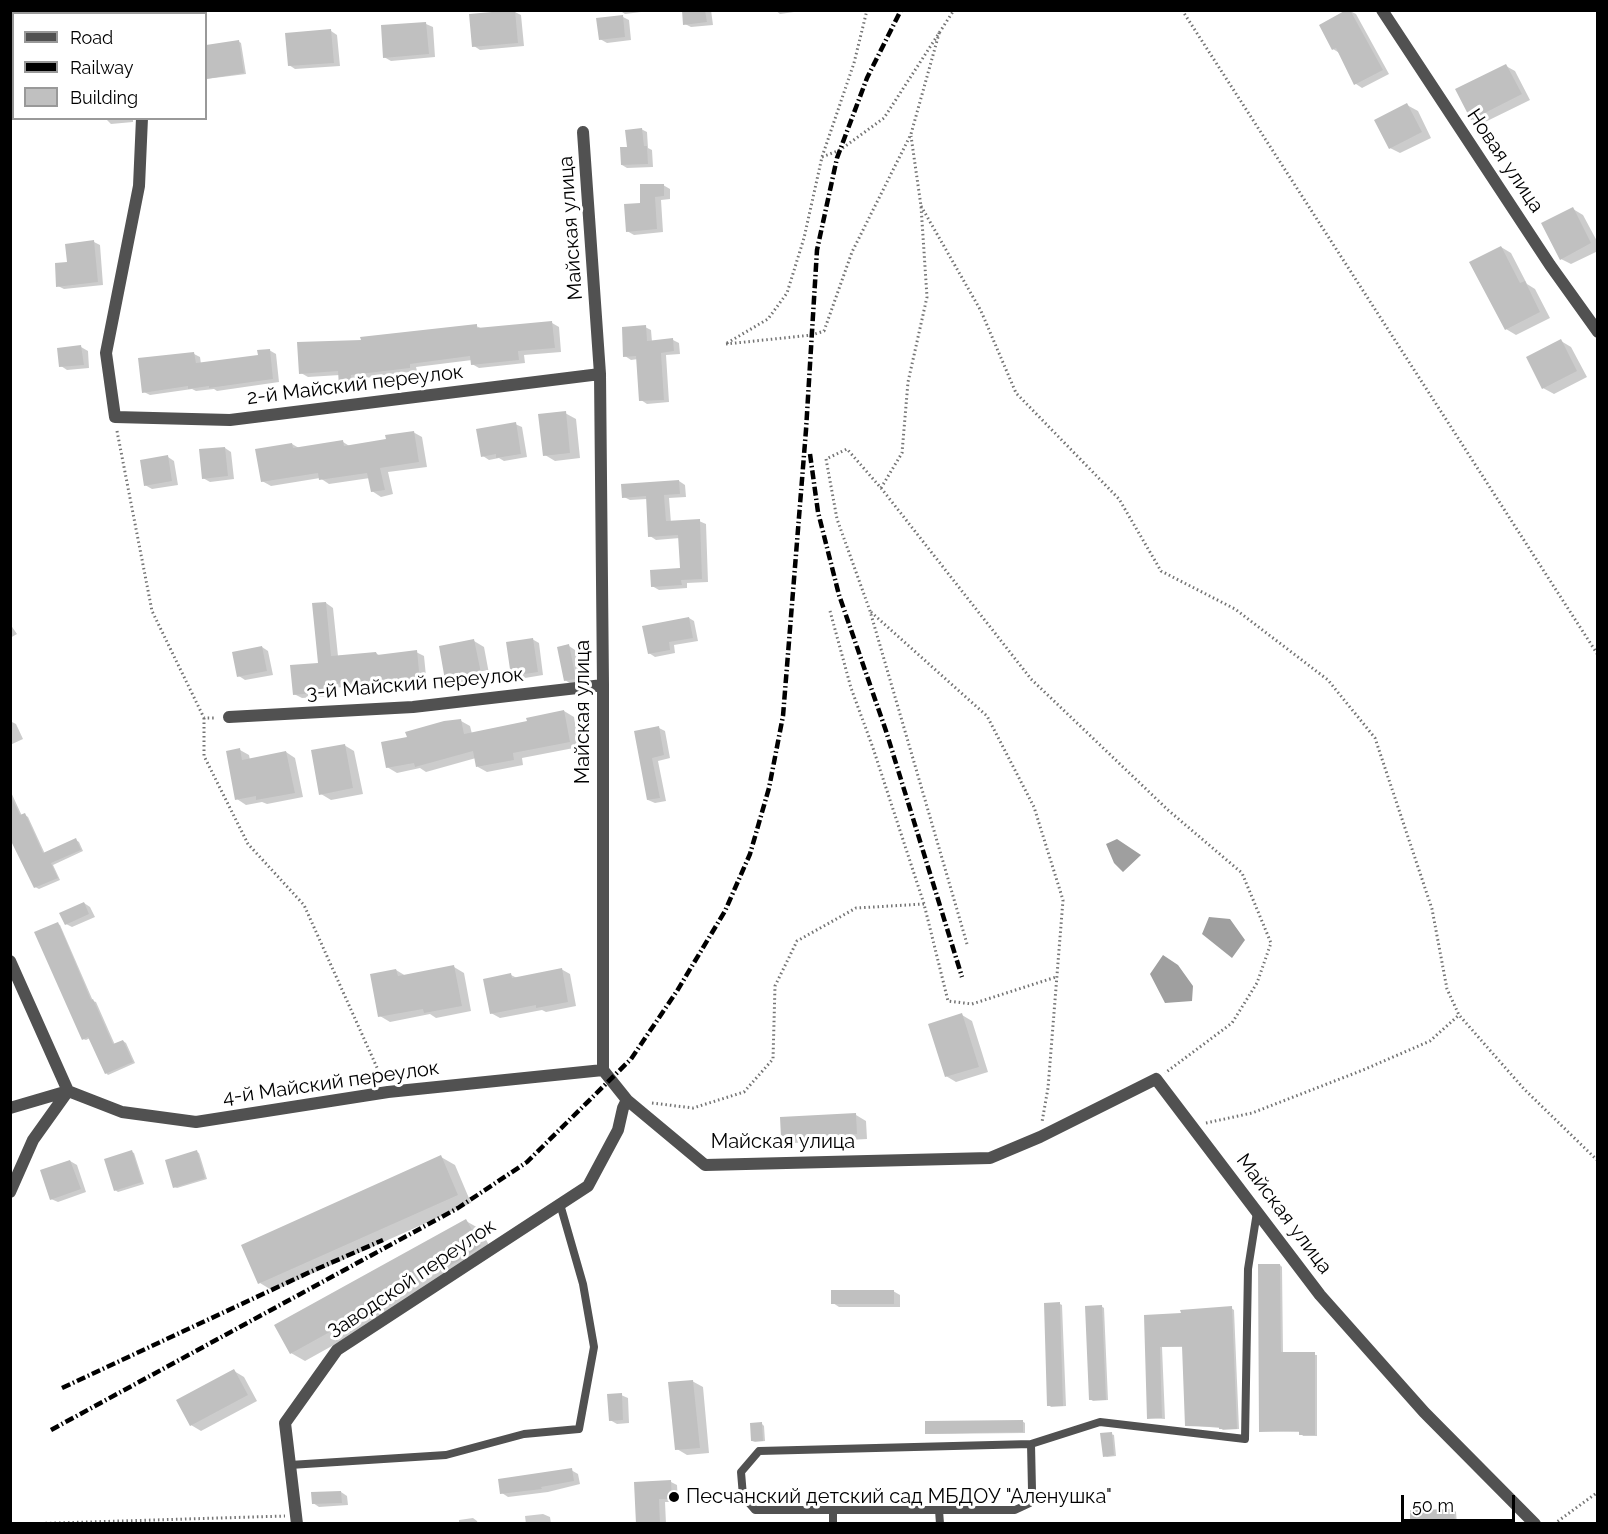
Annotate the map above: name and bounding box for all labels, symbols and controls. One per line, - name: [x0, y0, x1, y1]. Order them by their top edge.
- legend: [12, 12, 207, 120]
- text: Road: [70, 27, 113, 48]
- text: Railway: [70, 57, 134, 78]
- text: Building: [70, 87, 138, 108]
- street label: Новая улица: [1461, 104, 1549, 218]
- street label: Майская улица: [554, 155, 588, 301]
- street label: 2-й Майский переулок: [245, 360, 465, 410]
- street label: Майская улица: [571, 640, 595, 784]
- street label: 3-й Майский переулок: [305, 663, 525, 705]
- street label: 4-й Майский переулок: [221, 1056, 441, 1110]
- street label: Майская улица: [711, 1130, 855, 1154]
- street label: Майская улица: [1231, 1149, 1337, 1279]
- street label: Заводской переулок: [324, 1214, 500, 1344]
- scale bar: [1404, 1483, 1518, 1521]
- place label: Песчанский детский сад МБДОУ "Аленушка": [686, 1485, 1112, 1509]
- marker: Песчанский детский сад МБДОУ "Аленушка": [667, 1490, 681, 1504]
- text: 50 m: [1412, 1495, 1454, 1516]

